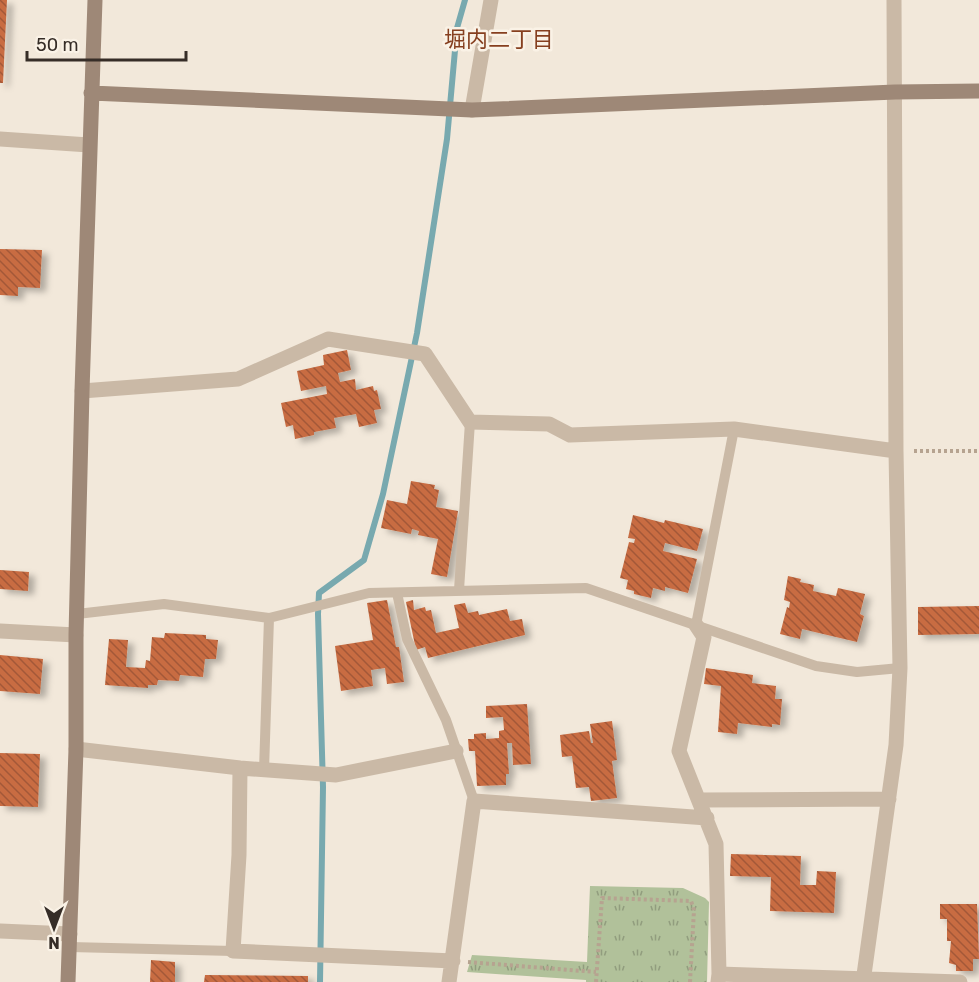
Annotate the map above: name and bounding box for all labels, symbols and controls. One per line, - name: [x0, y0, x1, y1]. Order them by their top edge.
- scale bar: [27, 24, 186, 62]
- district label: 堀内二丁目: [444, 26, 554, 53]
- text: 50 m: [36, 34, 79, 56]
- north arrow: [24, 898, 84, 958]
- text: N: [48, 933, 60, 952]

